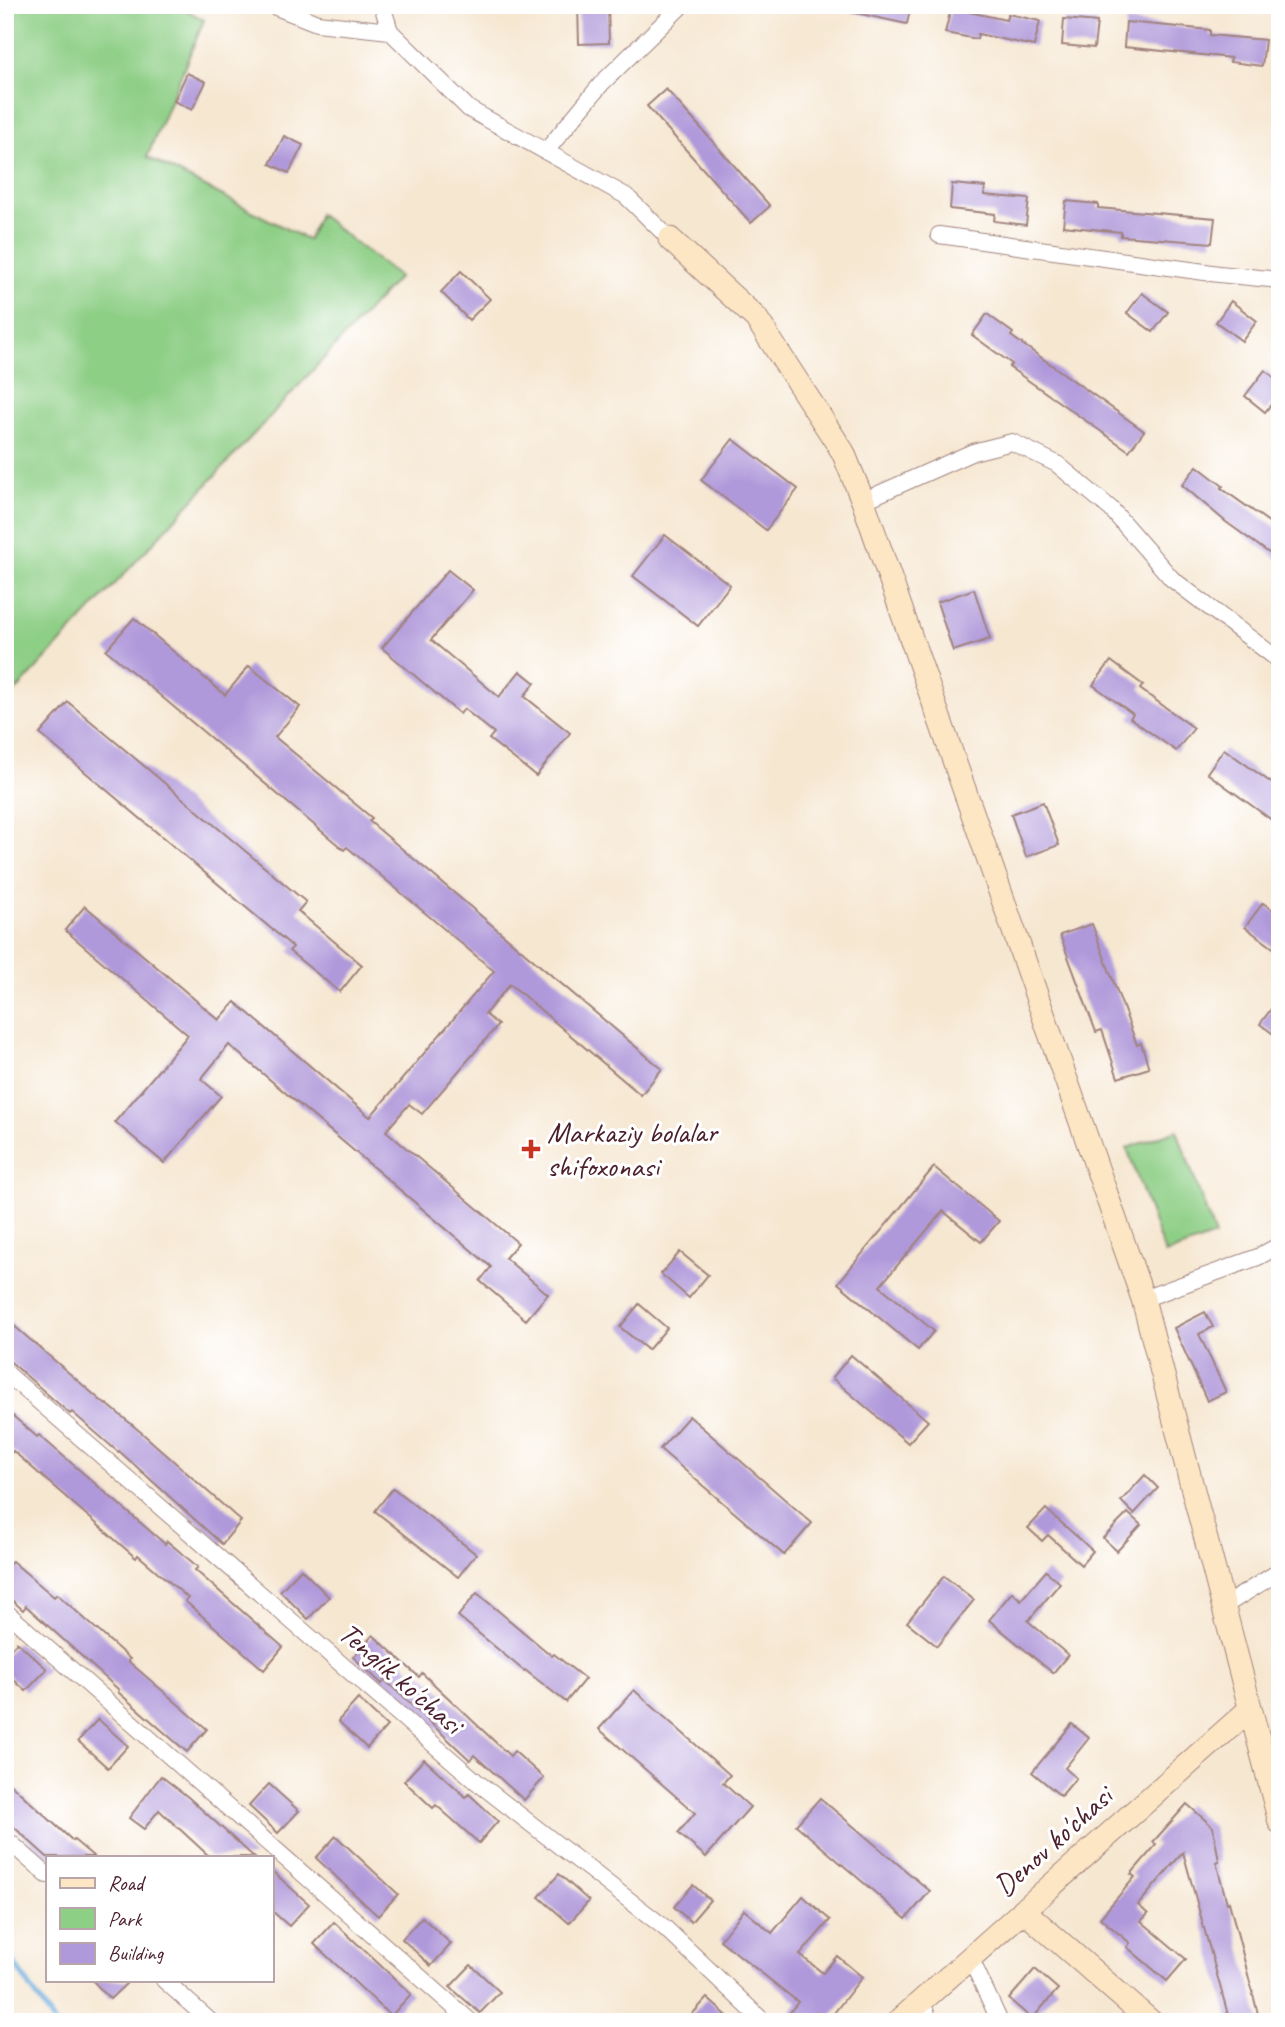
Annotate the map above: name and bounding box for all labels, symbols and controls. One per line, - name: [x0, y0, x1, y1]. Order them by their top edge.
- place label: Markaziy bolalar shifoxonasi: [547, 1113, 719, 1185]
- marker: Markaziy bolalar shifoxonasi: [521, 1139, 541, 1159]
- street label: Tenglik ko'chasi: [331, 1614, 473, 1744]
- street label: Denov ko'chasi: [986, 1775, 1123, 1904]
- legend: [46, 1856, 273, 1982]
- text: Road: [108, 1870, 147, 1896]
- text: Park: [108, 1906, 143, 1932]
- text: Building: [108, 1940, 165, 1966]

